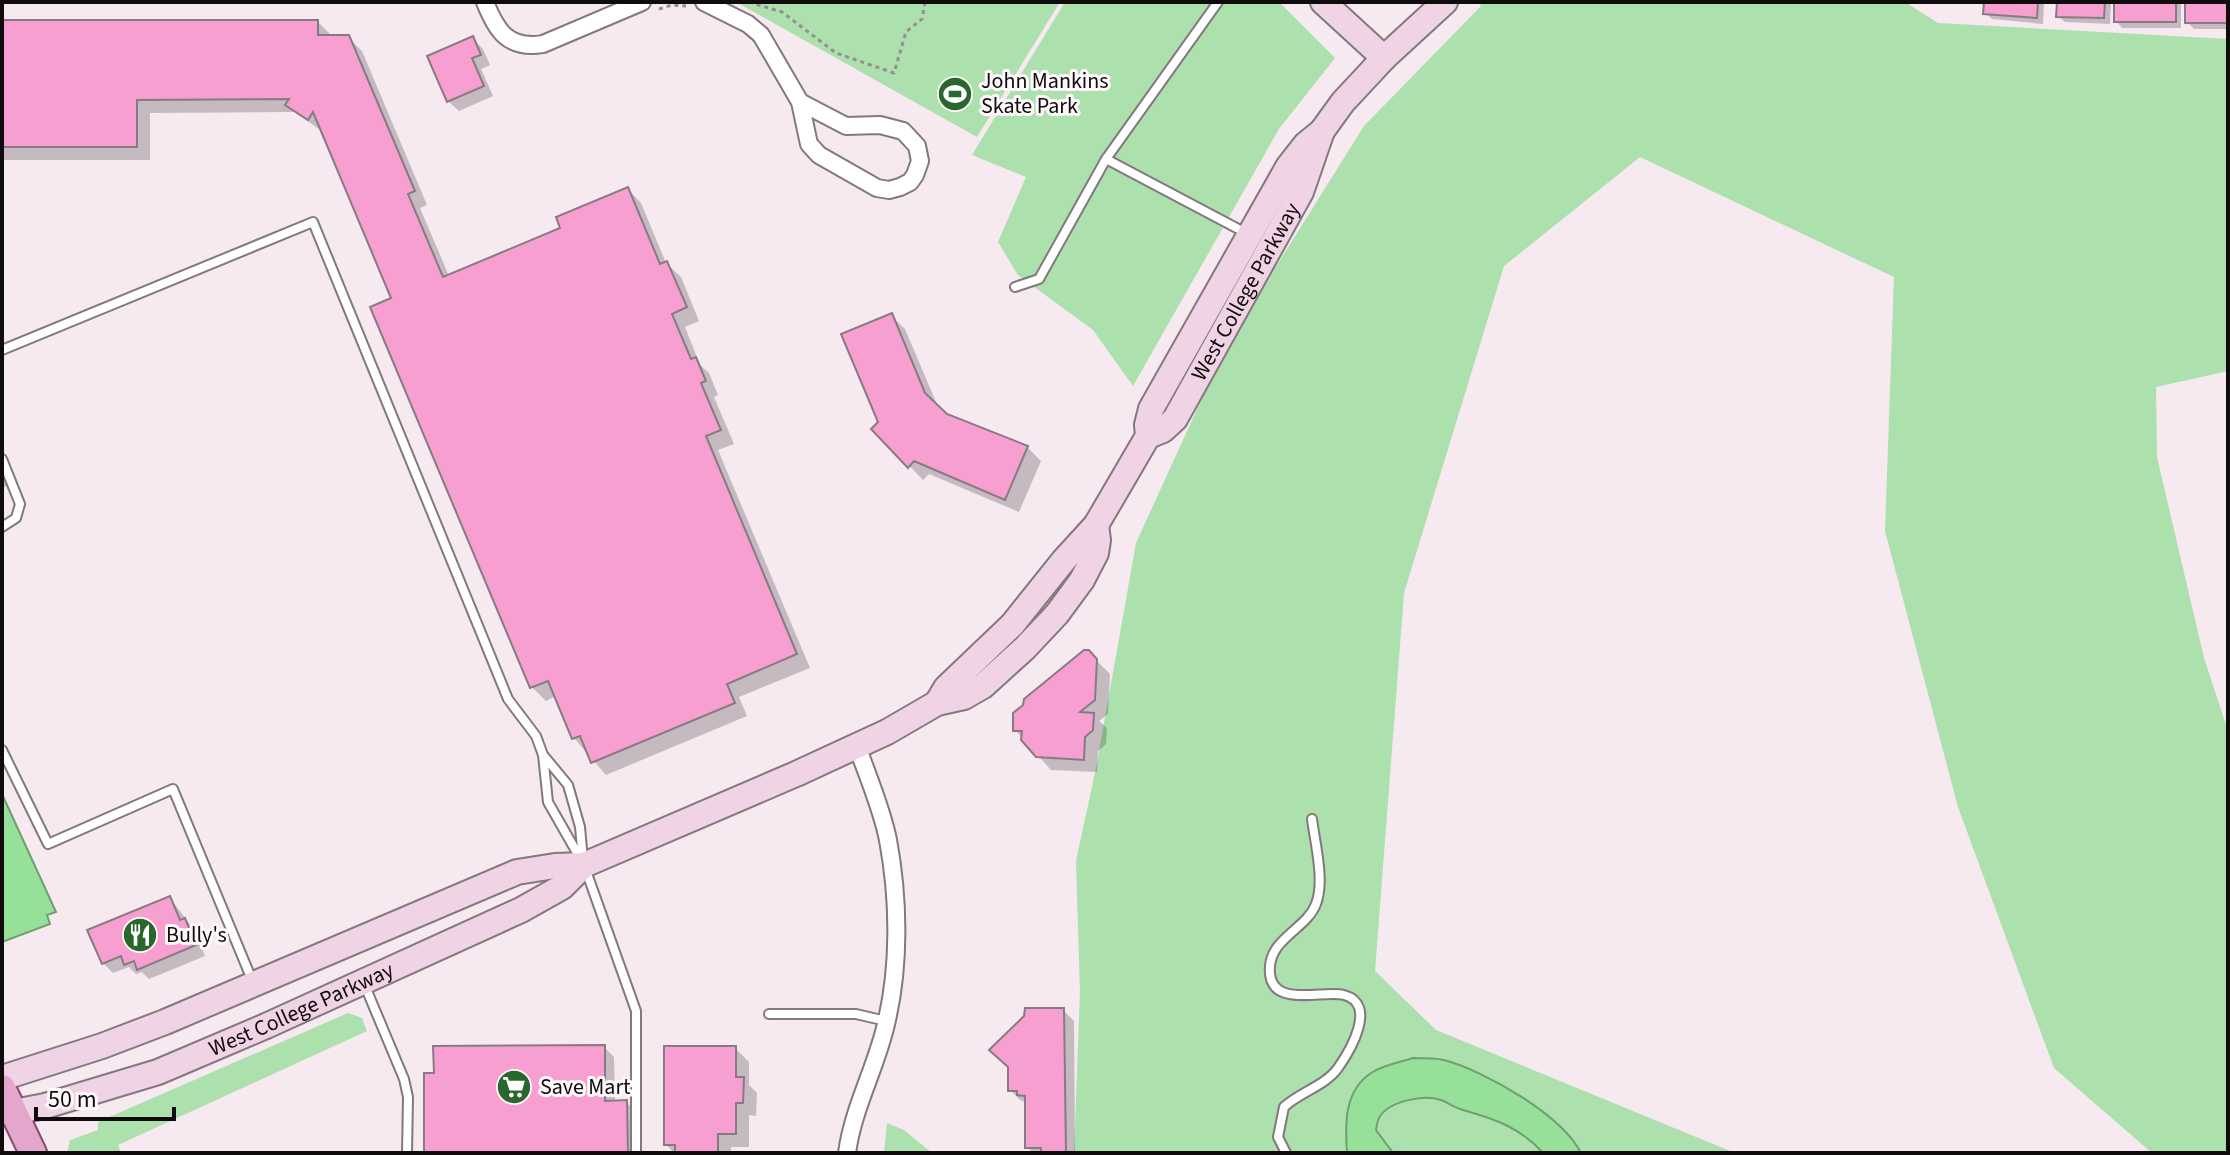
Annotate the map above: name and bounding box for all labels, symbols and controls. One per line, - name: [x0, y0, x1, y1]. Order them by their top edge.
- place label: John Mankins Skate Park: [981, 65, 1109, 122]
- sports icon: John Mankins Skate Park: [936, 75, 974, 113]
- street label: West College Parkway: [1183, 196, 1308, 387]
- restaurant icon: Bully's: [121, 916, 159, 954]
- place label: Bully's: [166, 919, 227, 951]
- street label: West College Parkway: [204, 954, 400, 1065]
- supermarket icon: Save Mart: [495, 1068, 533, 1106]
- scale bar: [36, 1071, 174, 1121]
- place label: Save Mart: [540, 1071, 631, 1103]
- text: 50 m: [48, 1082, 97, 1117]

